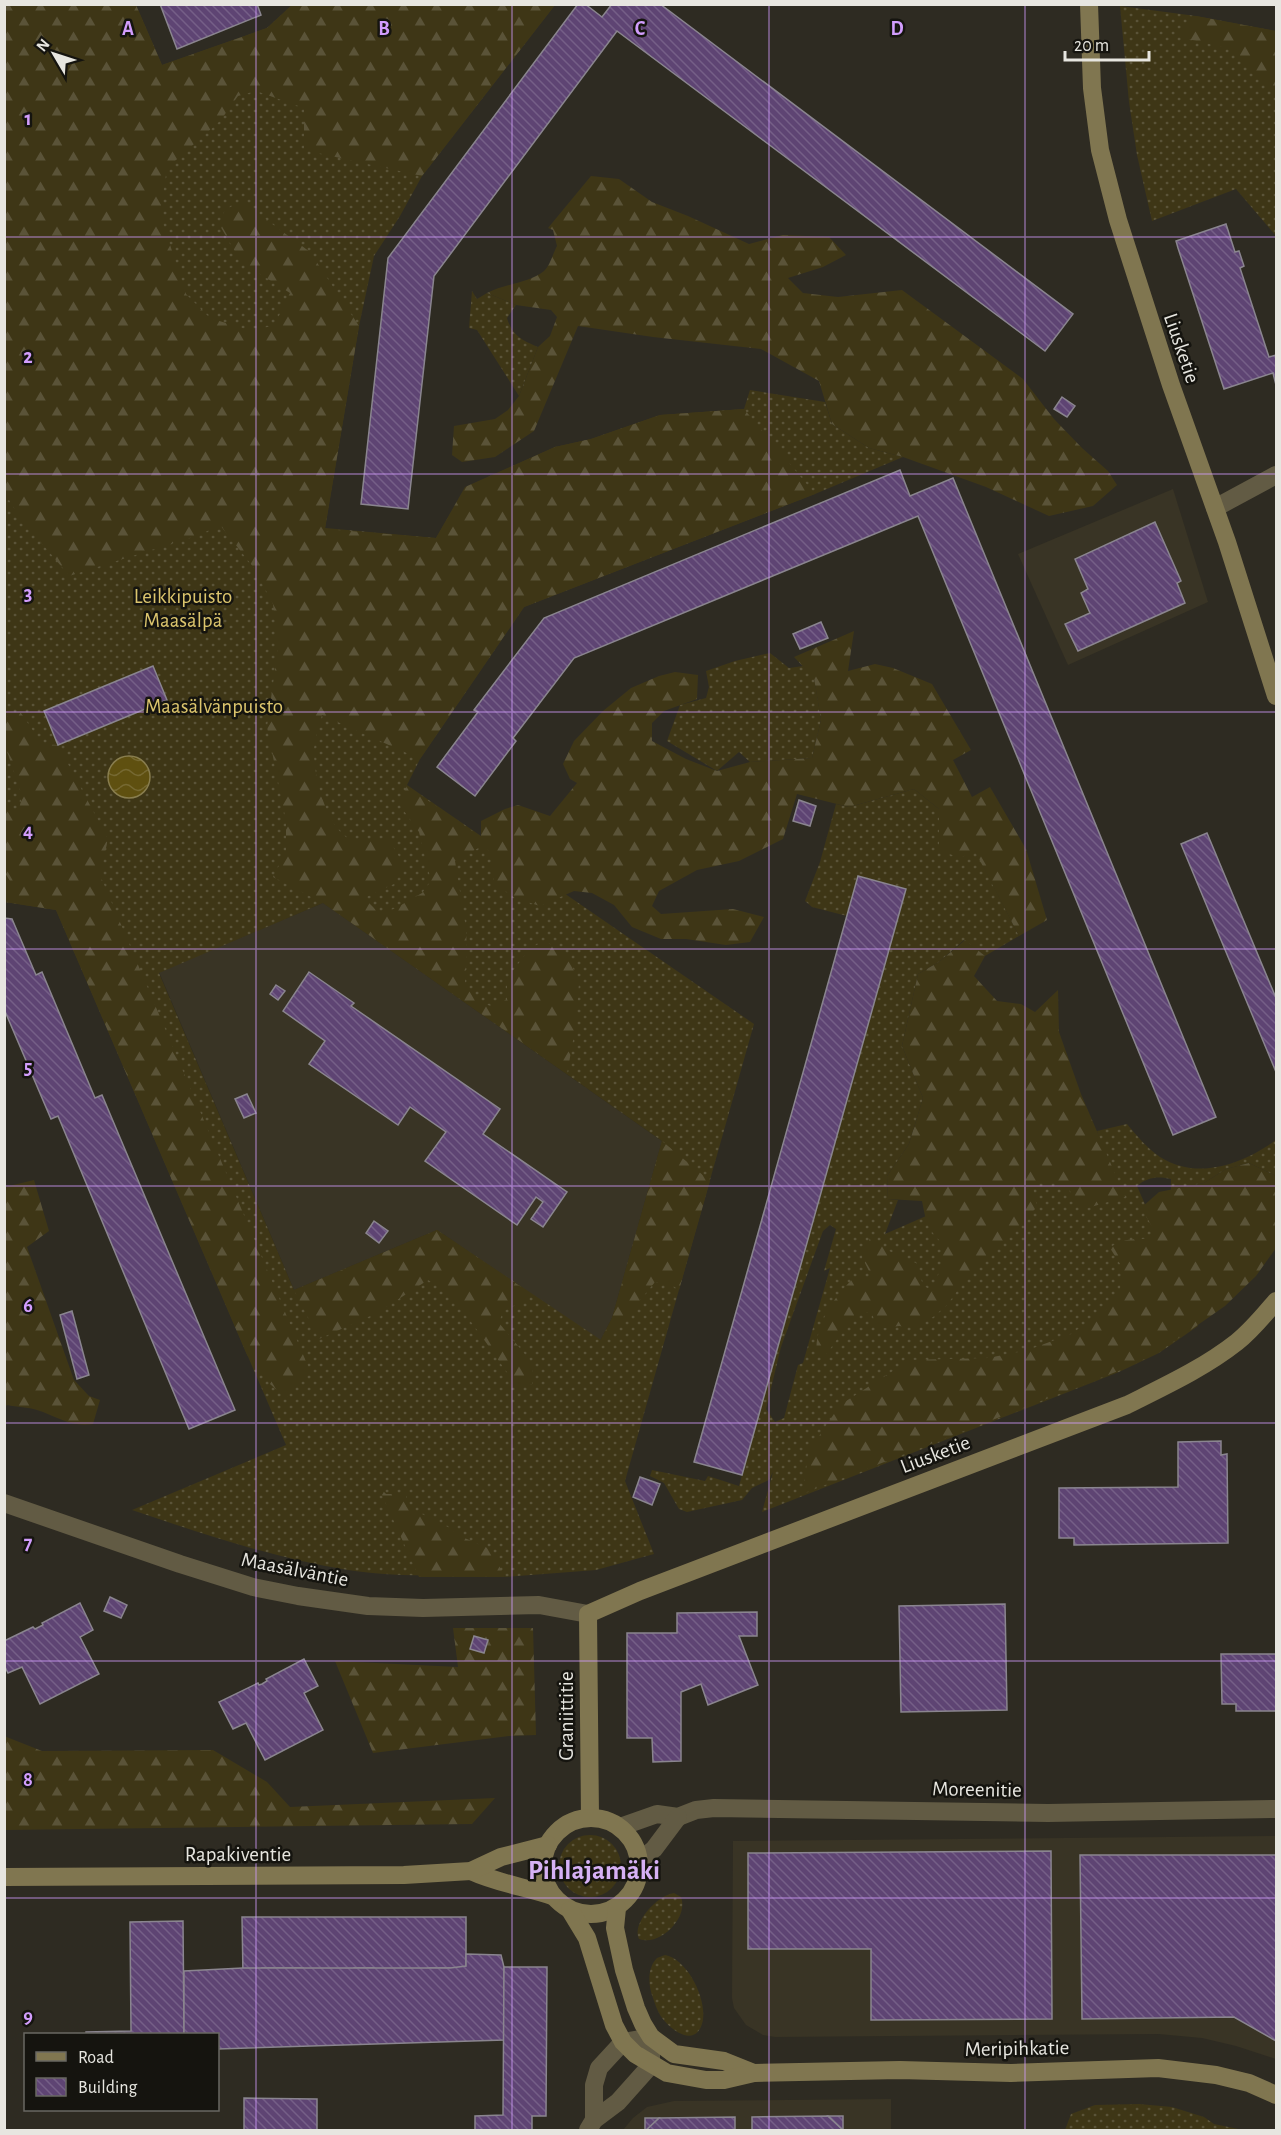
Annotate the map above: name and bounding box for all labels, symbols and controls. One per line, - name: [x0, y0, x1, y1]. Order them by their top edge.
- text: A: [122, 19, 134, 39]
- text: B: [378, 19, 390, 39]
- text: C: [635, 19, 646, 39]
- text: D: [890, 19, 904, 39]
- north arrow: [24, 24, 84, 84]
- scale bar: [1065, 24, 1149, 62]
- text: N: [33, 36, 53, 55]
- text: 20 m: [1074, 37, 1109, 55]
- text: 1: [24, 109, 32, 129]
- street label: Liusketie: [1160, 310, 1203, 386]
- text: 2: [23, 347, 33, 367]
- text: 3: [24, 584, 32, 604]
- park label: Leikkipuisto Maasälpä: [134, 586, 232, 631]
- park label: Maasälvänpuisto: [145, 696, 283, 717]
- text: 4: [23, 821, 33, 841]
- text: 5: [24, 1058, 32, 1078]
- text: 6: [23, 1296, 33, 1316]
- street label: Liusketie: [897, 1432, 973, 1477]
- text: 7: [24, 1533, 33, 1553]
- street label: Maasälväntie: [240, 1549, 350, 1590]
- street label: Graniittitie: [556, 1671, 577, 1761]
- text: 8: [23, 1770, 33, 1790]
- street label: Moreenitie: [932, 1778, 1022, 1801]
- street label: Rapakiventie: [185, 1844, 291, 1865]
- district label: Pihlajamäki: [528, 1857, 660, 1885]
- text: 9: [23, 2007, 33, 2027]
- legend: [24, 2033, 219, 2111]
- street label: Meripihkatie: [964, 2037, 1070, 2060]
- text: Road: [78, 2049, 114, 2067]
- text: Building: [78, 2079, 138, 2097]

